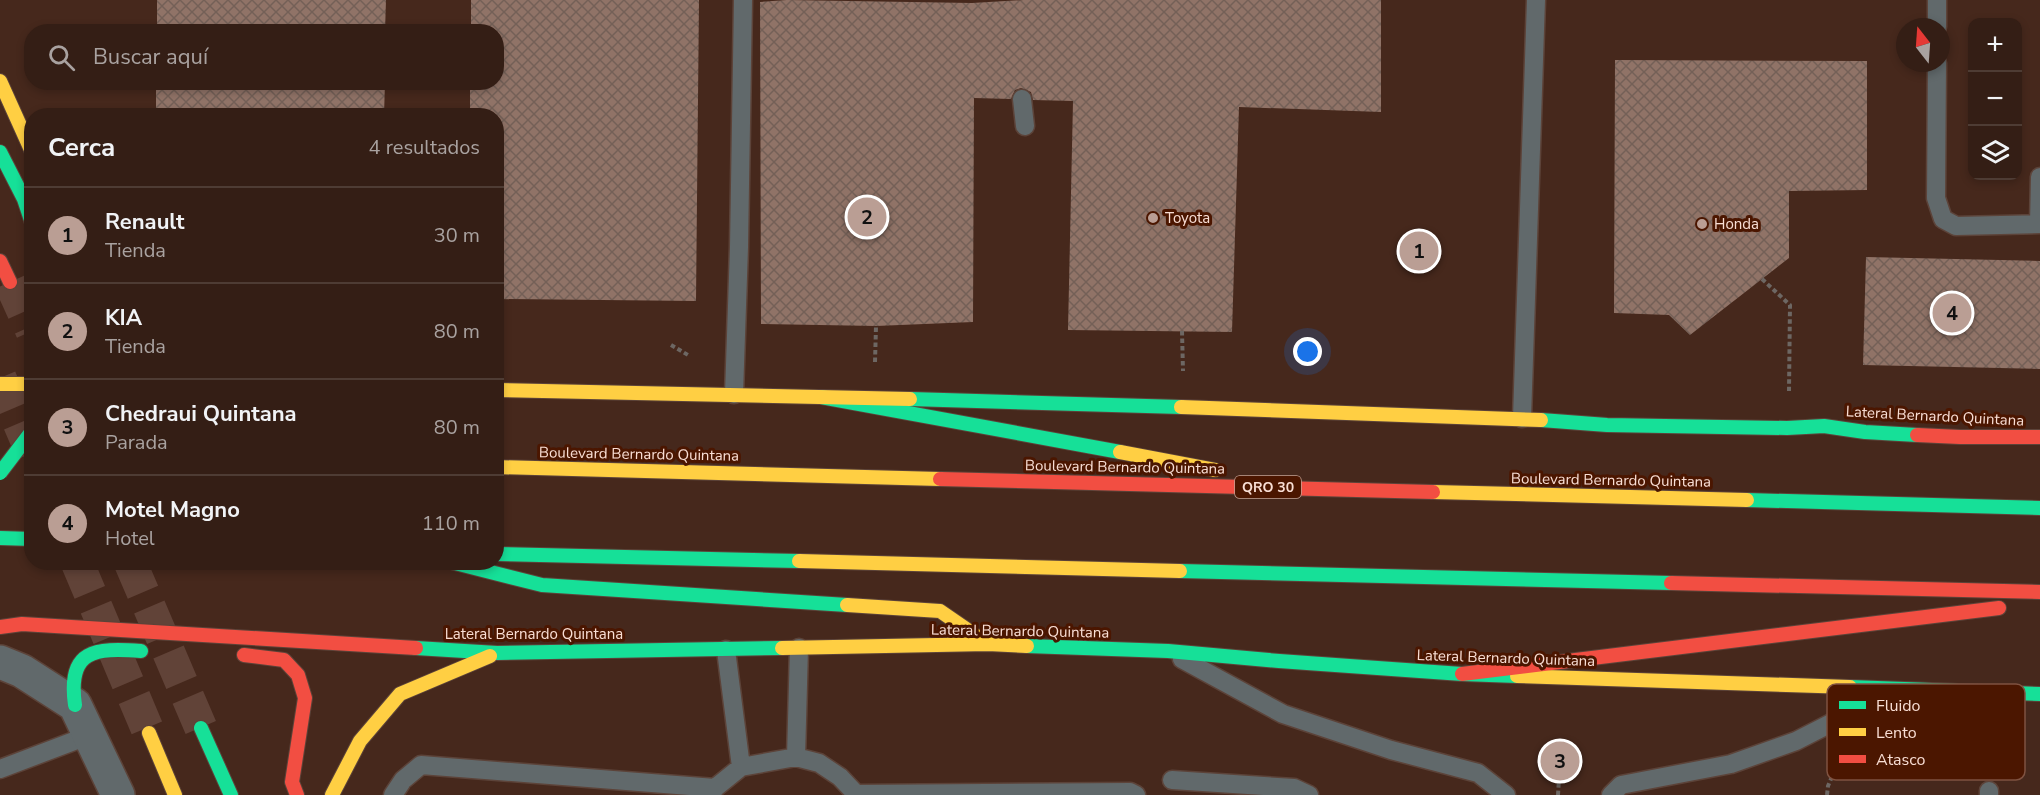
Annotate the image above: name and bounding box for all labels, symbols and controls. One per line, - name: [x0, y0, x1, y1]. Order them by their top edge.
- north arrow: [1896, 18, 1950, 72]
- map controls: [1968, 18, 2022, 180]
- button: +: [1968, 18, 2022, 72]
- search box: [24, 24, 504, 90]
- icon: search: [45, 41, 78, 74]
- text: Buscar aquí: [93, 42, 208, 72]
- button: −: [1968, 72, 2022, 126]
- button: layers: [1968, 126, 2022, 180]
- text: Cerca: [48, 130, 115, 165]
- text: 4 resultados: [369, 134, 480, 161]
- pin: 2: [848, 194, 886, 240]
- text: Renault: [105, 207, 185, 237]
- place label: Toyota: [1165, 208, 1210, 228]
- marker: Toyota: [1146, 211, 1160, 225]
- place label: Honda: [1714, 214, 1759, 234]
- marker: Honda: [1695, 217, 1709, 231]
- text: 1: [62, 222, 74, 249]
- text: 30 m: [434, 222, 480, 249]
- pin: 1: [1400, 228, 1438, 274]
- text: Tienda: [105, 237, 166, 264]
- pin: 4: [1932, 290, 1972, 336]
- text: KIA: [105, 303, 142, 333]
- text: 2: [62, 318, 74, 345]
- text: 80 m: [434, 318, 480, 345]
- text: Tienda: [105, 333, 166, 360]
- your location: [1293, 337, 1322, 366]
- text: Chedraui Quintana: [105, 399, 297, 429]
- street label: Lateral Bernardo Quintana: [1845, 401, 2025, 431]
- text: 3: [62, 414, 74, 441]
- text: 80 m: [434, 414, 480, 441]
- text: Parada: [105, 429, 168, 456]
- street label: Boulevard Bernardo Quintana: [539, 442, 739, 466]
- street label: Boulevard Bernardo Quintana: [1025, 455, 1225, 479]
- street label: Boulevard Bernardo Quintana: [1511, 468, 1711, 492]
- road number: QRO 30: [1235, 476, 1301, 498]
- text: Motel Magno: [105, 495, 240, 525]
- text: 4: [62, 510, 74, 537]
- text: 110 m: [422, 510, 480, 537]
- text: Hotel: [105, 525, 155, 552]
- street label: Lateral Bernardo Quintana: [931, 619, 1109, 643]
- street label: Lateral Bernardo Quintana: [445, 624, 623, 644]
- street label: Lateral Bernardo Quintana: [1416, 645, 1596, 671]
- legend: [1827, 684, 2025, 780]
- text: Fluido: [1876, 695, 1921, 717]
- text: Lento: [1876, 722, 1917, 744]
- pin: 3: [1540, 738, 1580, 783]
- text: Atasco: [1876, 749, 1925, 771]

